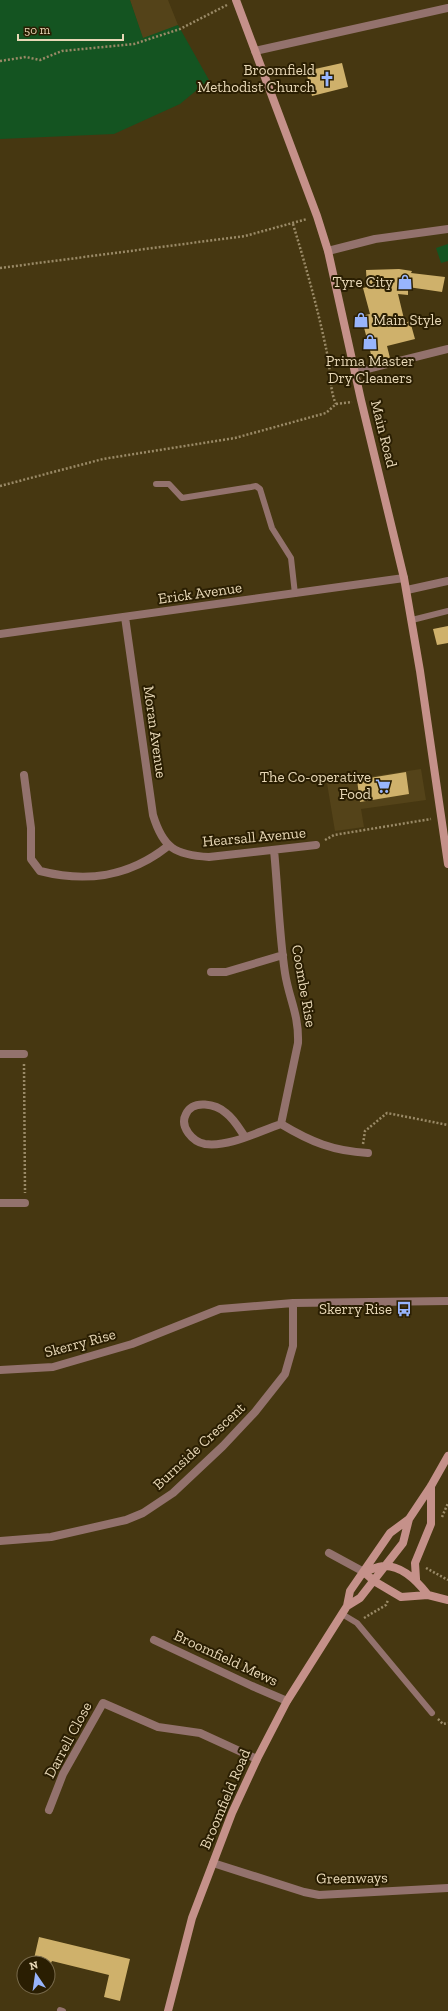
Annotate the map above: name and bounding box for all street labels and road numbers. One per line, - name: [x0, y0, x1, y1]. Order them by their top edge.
- street label: Main Road: [367, 398, 401, 470]
- street label: Erick Avenue: [157, 578, 243, 608]
- street label: Moran Avenue: [140, 685, 170, 779]
- street label: Hearsall Avenue: [201, 824, 307, 850]
- street label: Coombe Rise: [288, 943, 320, 1029]
- street label: Skerry Rise: [42, 1325, 118, 1361]
- street label: Burnside Crescent: [149, 1398, 249, 1493]
- street label: Broomfield Mews: [171, 1626, 281, 1690]
- street label: Darrell Close: [40, 1699, 96, 1781]
- street label: Broomfield Road: [196, 1745, 255, 1852]
- street label: Greenways: [316, 1868, 388, 1888]

